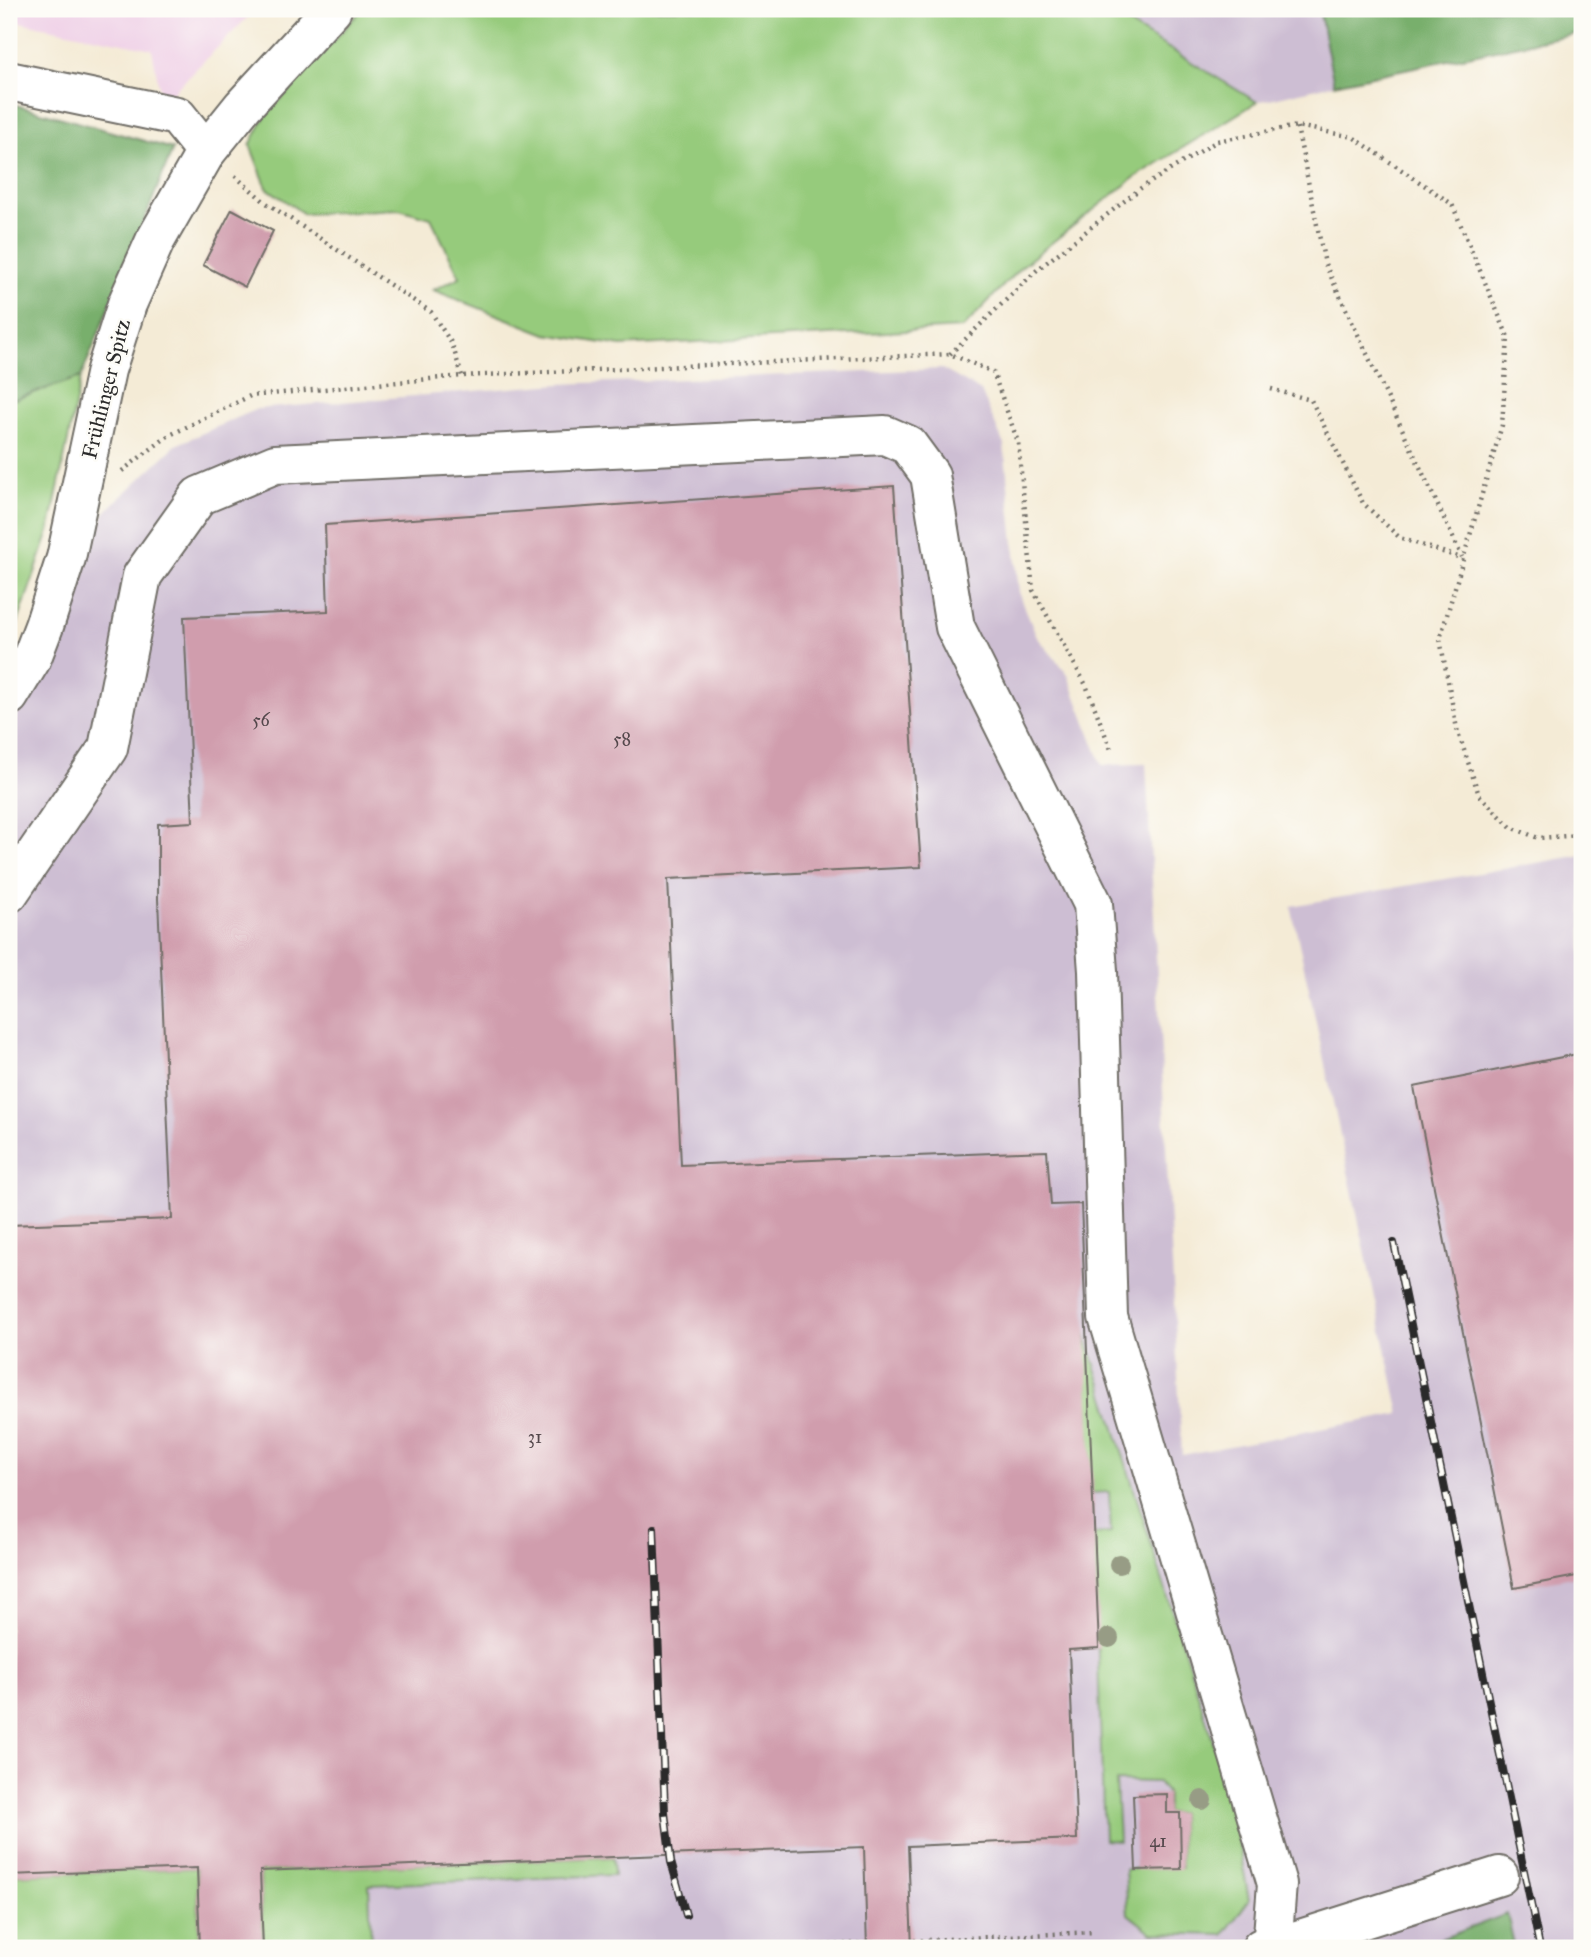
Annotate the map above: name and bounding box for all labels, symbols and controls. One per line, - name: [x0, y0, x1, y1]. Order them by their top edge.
- street label: Frühlinger Spitz: [76, 316, 136, 462]
- house number: 56: [252, 709, 271, 731]
- house number: 58: [613, 728, 631, 750]
- house number: 31: [528, 1426, 542, 1448]
- house number: 41: [1149, 1830, 1167, 1852]

